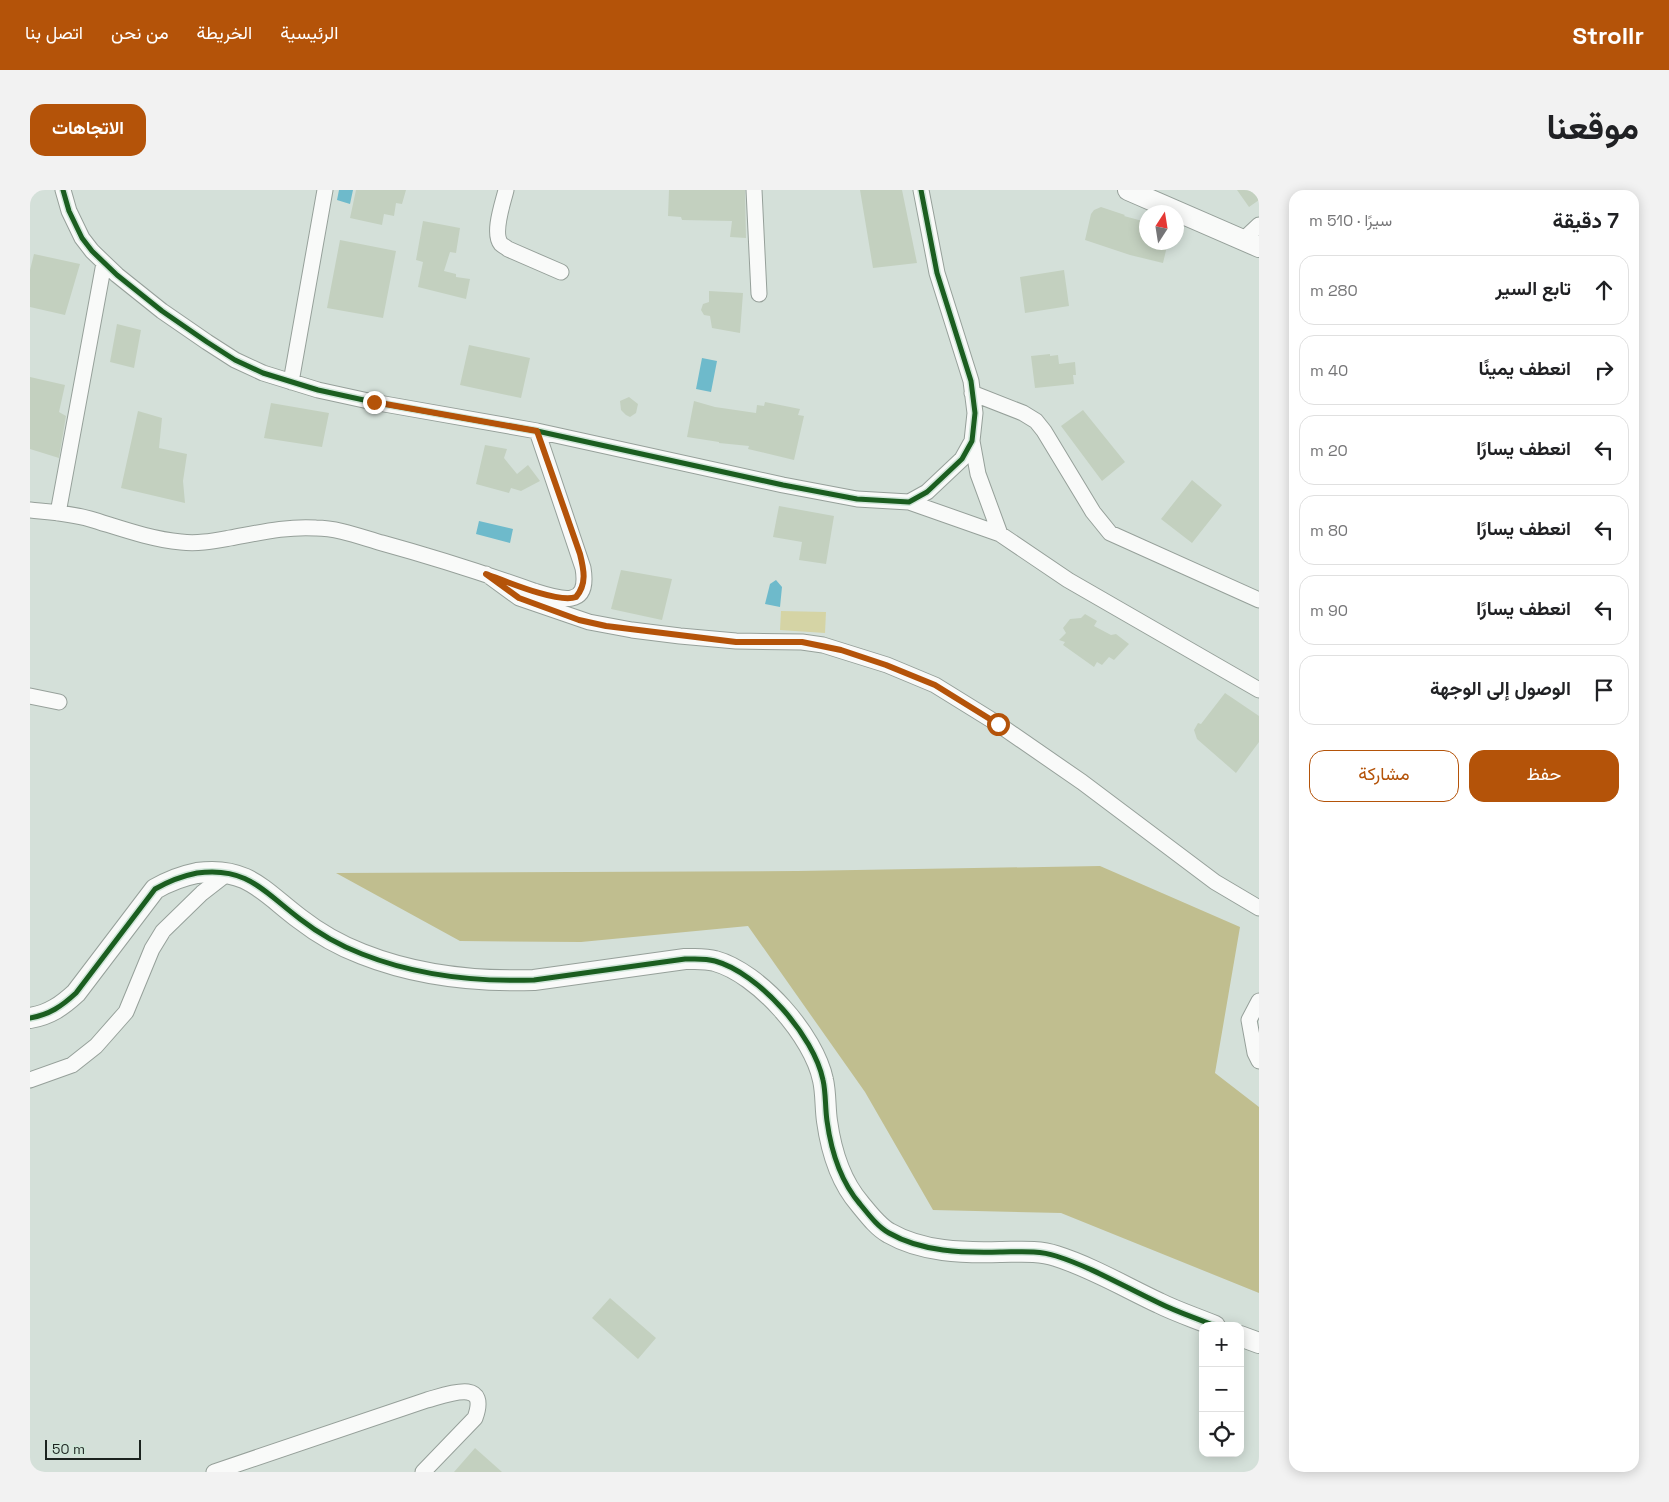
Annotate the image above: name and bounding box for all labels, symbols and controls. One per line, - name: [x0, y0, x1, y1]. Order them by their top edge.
- text: Strollr: [1572, 20, 1644, 51]
- text: اتصل بنا: [25, 21, 83, 44]
- text: من نحن: [111, 21, 169, 44]
- text: الخريطة: [197, 21, 252, 44]
- text: الرئيسية: [280, 21, 338, 44]
- button: الاتجاهات: [30, 104, 146, 156]
- text: موقعنا: [1546, 105, 1639, 149]
- north arrow: [1139, 205, 1184, 250]
- text: 7 دقيقة: [1553, 207, 1619, 234]
- text: سيرًا · 510 m: [1309, 210, 1392, 231]
- text: تابع السير: [1495, 276, 1571, 301]
- icon: ahead: [1590, 276, 1618, 304]
- text: 280 m: [1310, 280, 1358, 301]
- text: انعطف يمينًا: [1479, 356, 1571, 381]
- icon: right: [1590, 356, 1618, 384]
- text: 40 m: [1310, 360, 1348, 381]
- route end: [363, 391, 386, 414]
- text: انعطف يسارًا: [1476, 436, 1571, 461]
- icon: left: [1590, 436, 1618, 464]
- text: 20 m: [1310, 440, 1348, 461]
- text: انعطف يسارًا: [1476, 516, 1571, 541]
- icon: left: [1590, 516, 1618, 544]
- text: 80 m: [1310, 520, 1348, 541]
- text: انعطف يسارًا: [1476, 596, 1571, 621]
- icon: left: [1590, 596, 1618, 624]
- text: 90 m: [1310, 600, 1348, 621]
- text: الوصول إلى الوجهة: [1430, 676, 1571, 701]
- icon: arrive: [1590, 676, 1618, 704]
- route start: [987, 713, 1010, 736]
- button: مشاركة: [1309, 750, 1459, 802]
- button: حفظ: [1469, 750, 1619, 802]
- map controls: [1199, 1322, 1244, 1457]
- button: +: [1199, 1322, 1244, 1367]
- button: −: [1199, 1367, 1244, 1412]
- button: locate: [1199, 1412, 1244, 1457]
- scale bar: [45, 1437, 141, 1460]
- text: 50 m: [52, 1440, 85, 1458]

